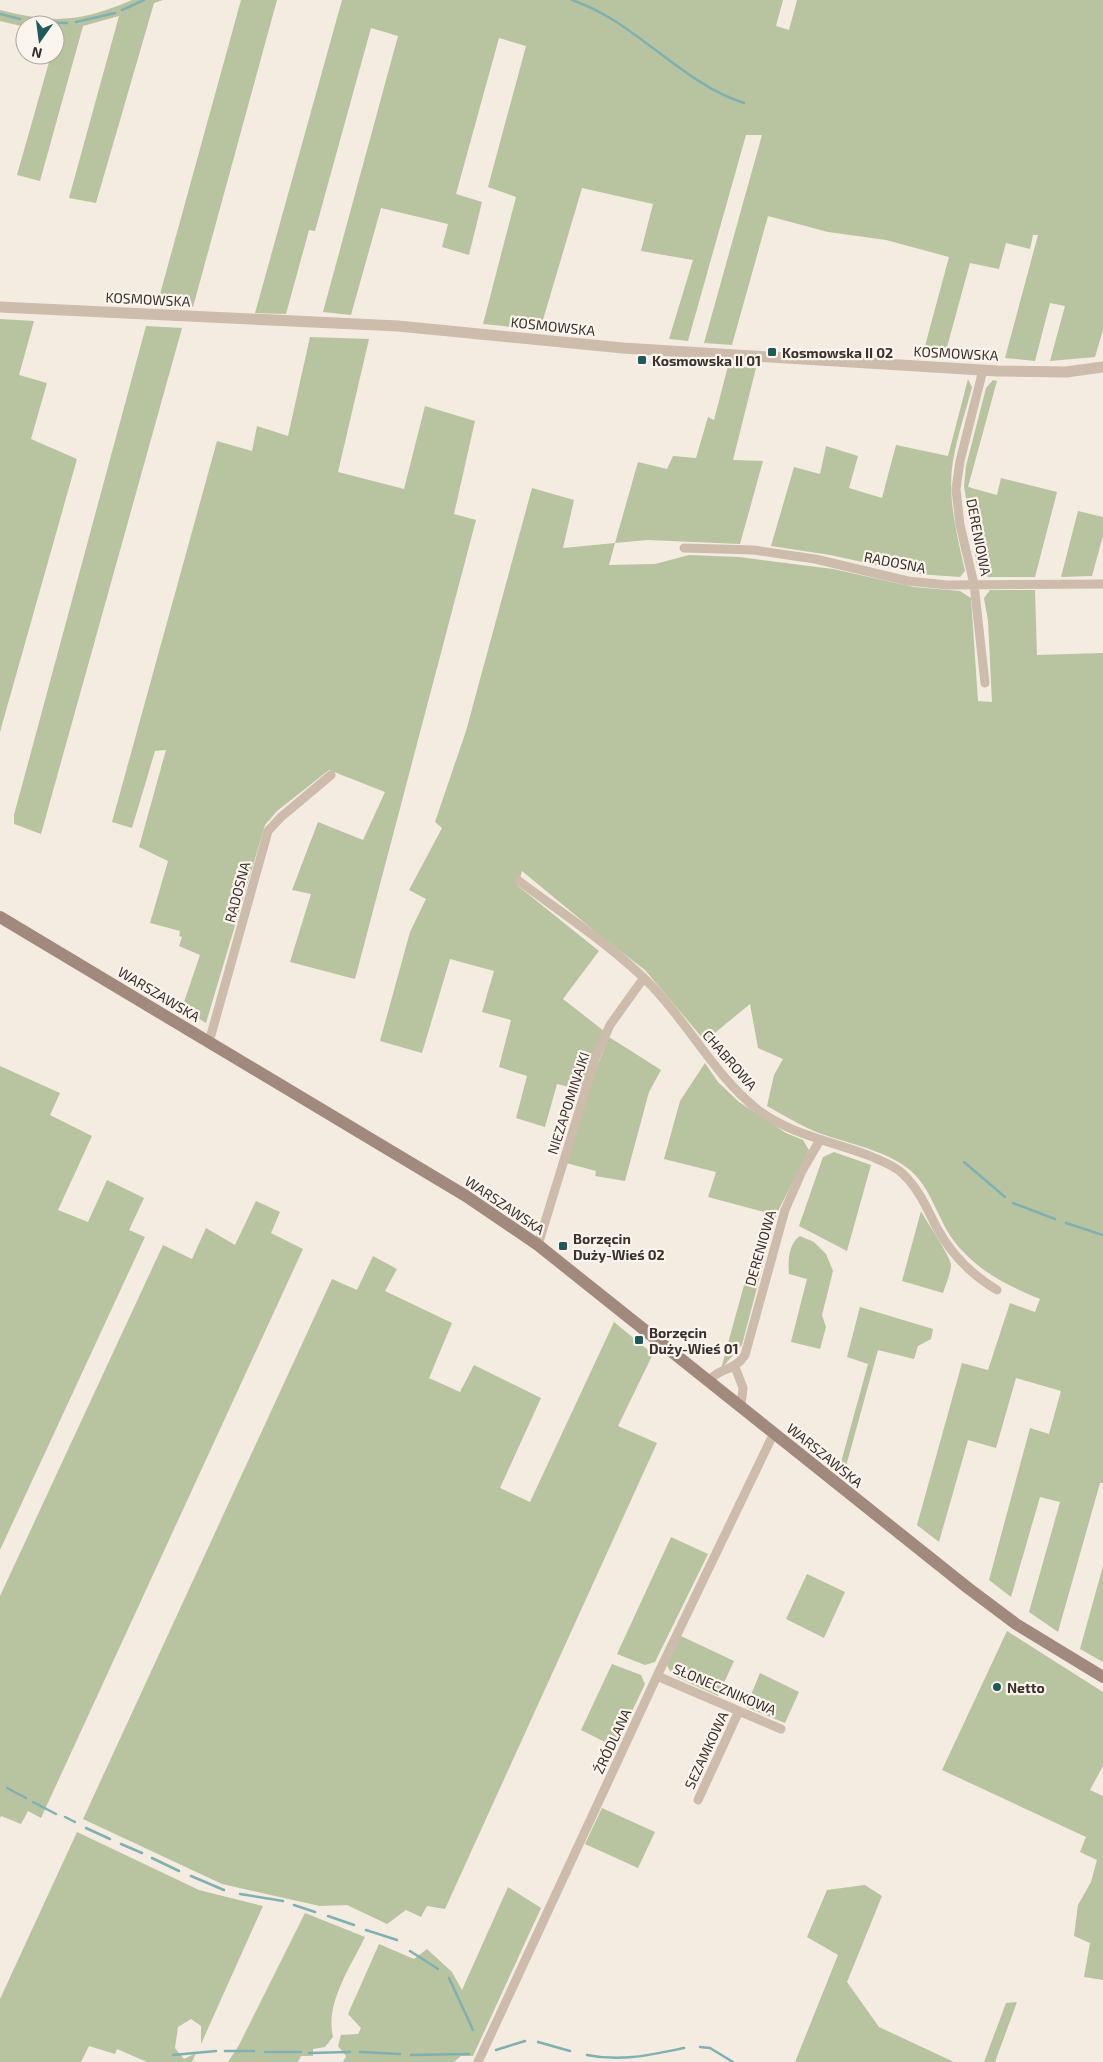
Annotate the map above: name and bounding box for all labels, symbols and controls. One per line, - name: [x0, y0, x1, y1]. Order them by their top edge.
- north arrow: [15, 15, 65, 65]
- text: N: [30, 44, 44, 63]
- street label: KOSMOWSKA: [105, 288, 191, 310]
- street label: KOSMOWSKA: [510, 313, 596, 339]
- street label: KOSMOWSKA: [913, 342, 999, 364]
- place label: Kosmowska II 02: [782, 344, 893, 361]
- marker: Kosmowska II 02: [766, 346, 778, 358]
- place label: Kosmowska II 01: [652, 352, 761, 369]
- marker: Kosmowska II 01: [636, 354, 648, 366]
- street label: DERENIOWA: [963, 497, 995, 577]
- street label: RADOSNA: [863, 548, 928, 576]
- street label: RADOSNA: [221, 859, 253, 924]
- street label: WARSZAWSKA: [115, 963, 203, 1025]
- street label: CHABROWA: [699, 1026, 761, 1094]
- street label: NIEZAPOMINAJKI: [543, 1050, 593, 1156]
- street label: WARSZAWSKA: [462, 1172, 548, 1238]
- street label: DERENIOWA: [741, 1208, 779, 1288]
- place label: Borzęcin Duży-Wieś 02: [573, 1230, 665, 1263]
- marker: Borzęcin Duży-Wieś 02: [557, 1240, 569, 1252]
- place label: Borzęcin Duży-Wieś 01: [649, 1324, 739, 1357]
- marker: Borzęcin Duży-Wieś 01: [633, 1334, 645, 1346]
- street label: WARSZAWSKA: [784, 1419, 867, 1491]
- street label: SŁONECZNIKOWA: [671, 1660, 779, 1718]
- place label: Netto: [1007, 1679, 1045, 1696]
- marker: Netto: [991, 1681, 1003, 1693]
- street label: ŹRÓDLANA: [590, 1706, 635, 1776]
- street label: SEZAMKOWA: [681, 1708, 731, 1791]

